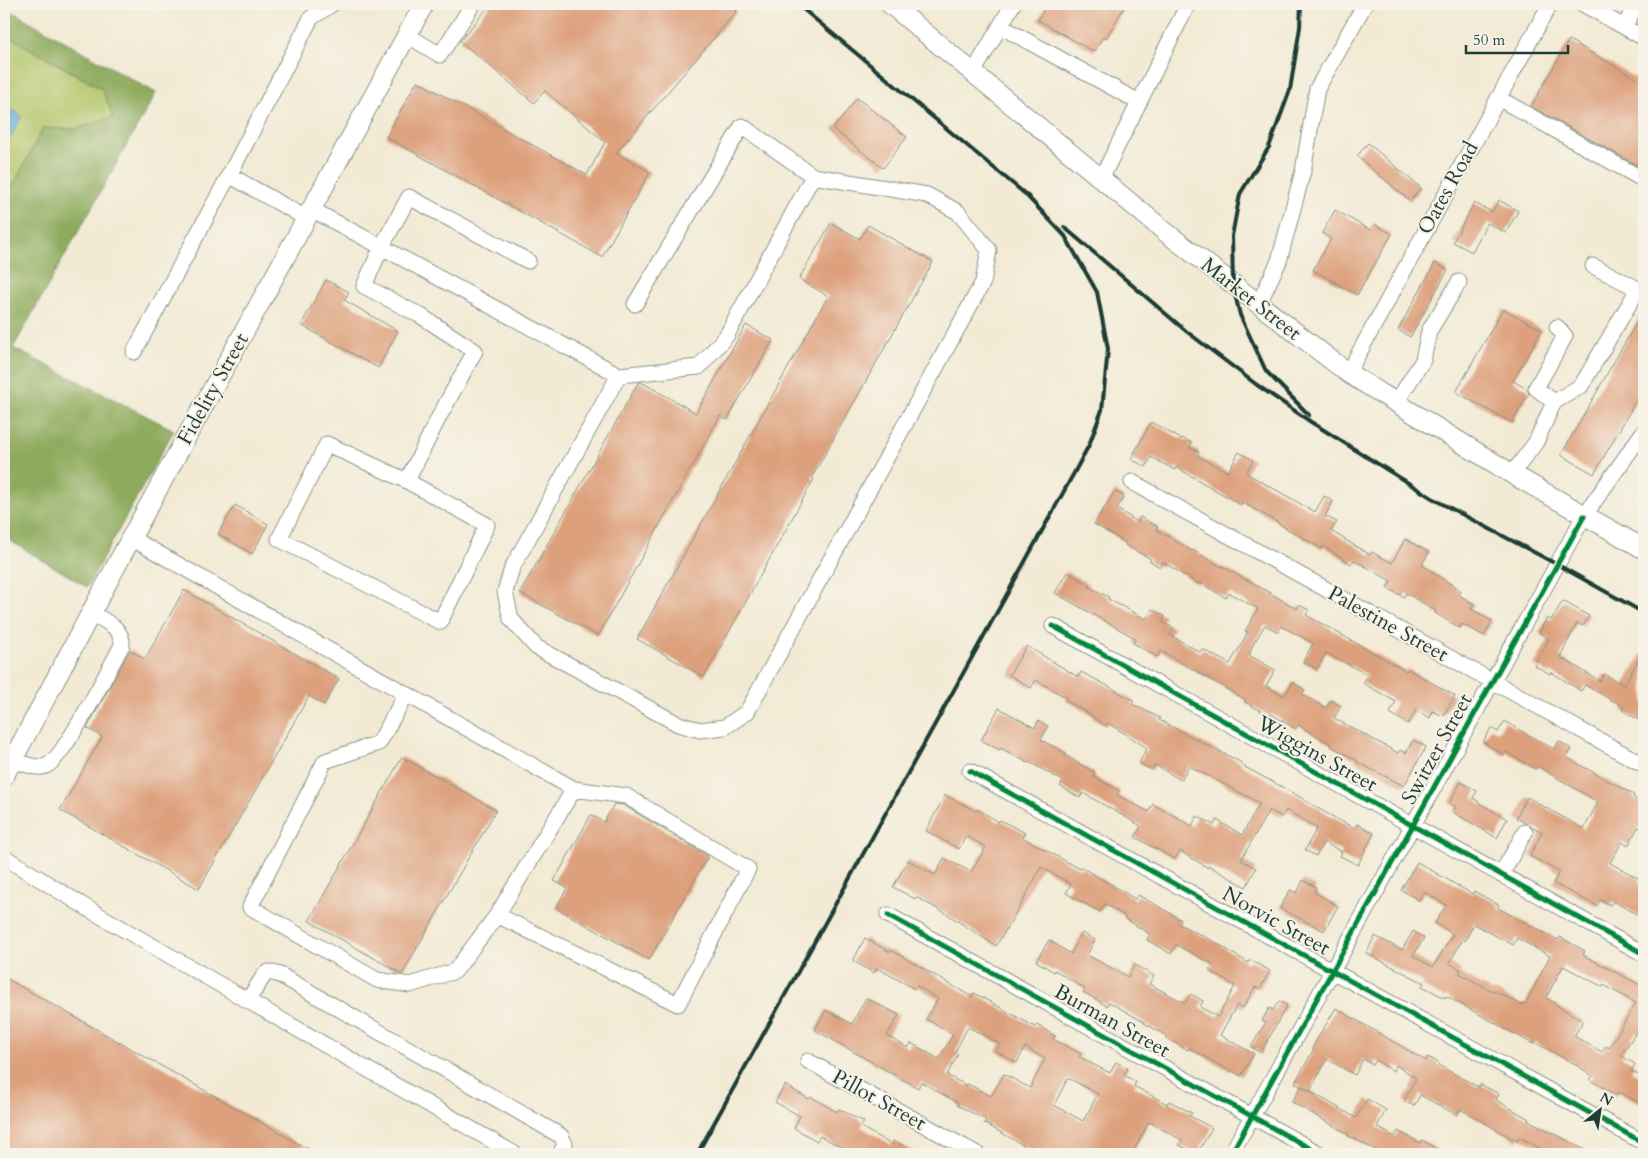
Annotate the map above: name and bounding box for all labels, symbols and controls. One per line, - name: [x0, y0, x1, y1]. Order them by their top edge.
- scale bar: [1466, 22, 1568, 54]
- text: 50 m: [1473, 30, 1505, 50]
- street label: Oates Road: [1411, 136, 1485, 240]
- street label: Market Street: [1195, 251, 1308, 348]
- street label: Fidelity Street: [170, 328, 256, 450]
- street label: Palestine Street: [1323, 579, 1454, 669]
- street label: Switzer Street: [1395, 688, 1480, 810]
- street label: Wiggins Street: [1251, 708, 1383, 799]
- street label: Norvic Street: [1217, 879, 1335, 963]
- street label: Burman Street: [1049, 977, 1175, 1065]
- street label: Pillot Street: [827, 1062, 931, 1138]
- north arrow: [1576, 1086, 1626, 1136]
- text: N: [1596, 1088, 1616, 1110]

